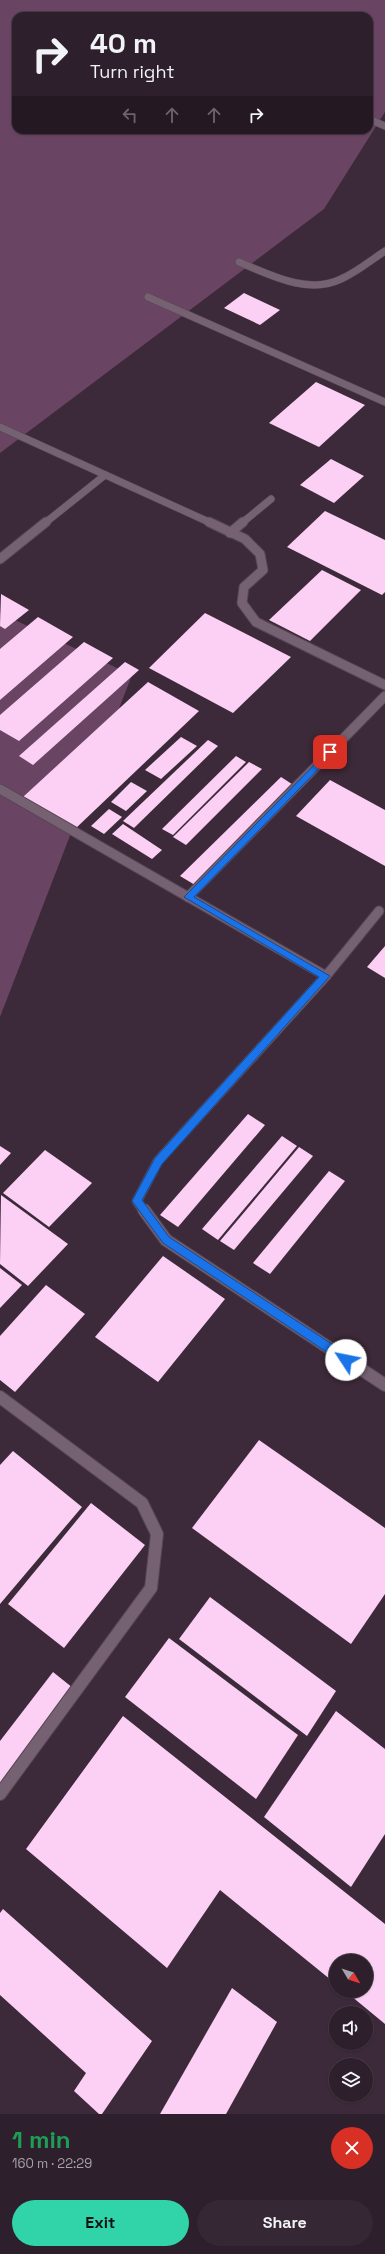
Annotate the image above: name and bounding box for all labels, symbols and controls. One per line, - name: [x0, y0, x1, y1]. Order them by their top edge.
- text: 40 m: [90, 25, 157, 61]
- icon: right: [24, 28, 76, 80]
- text: Turn right: [90, 60, 174, 83]
- icon: left: [119, 104, 141, 126]
- icon: ahead: [161, 104, 183, 126]
- icon: ahead: [203, 104, 225, 126]
- icon: right: [245, 104, 267, 126]
- pin: [313, 735, 347, 769]
- icon: arrive: [319, 741, 341, 763]
- position arrow: [325, 1339, 367, 1381]
- north arrow: [329, 1954, 373, 1998]
- map controls: [329, 1954, 373, 2102]
- button: sound: [329, 2006, 373, 2050]
- button: layers: [329, 2058, 373, 2102]
- text: 1 min: [12, 2124, 71, 2155]
- button: close: [331, 2127, 373, 2169]
- text: 160 m · 22:29: [12, 2155, 92, 2172]
- button: Exit: [12, 2200, 189, 2246]
- button: Share: [197, 2200, 373, 2246]

